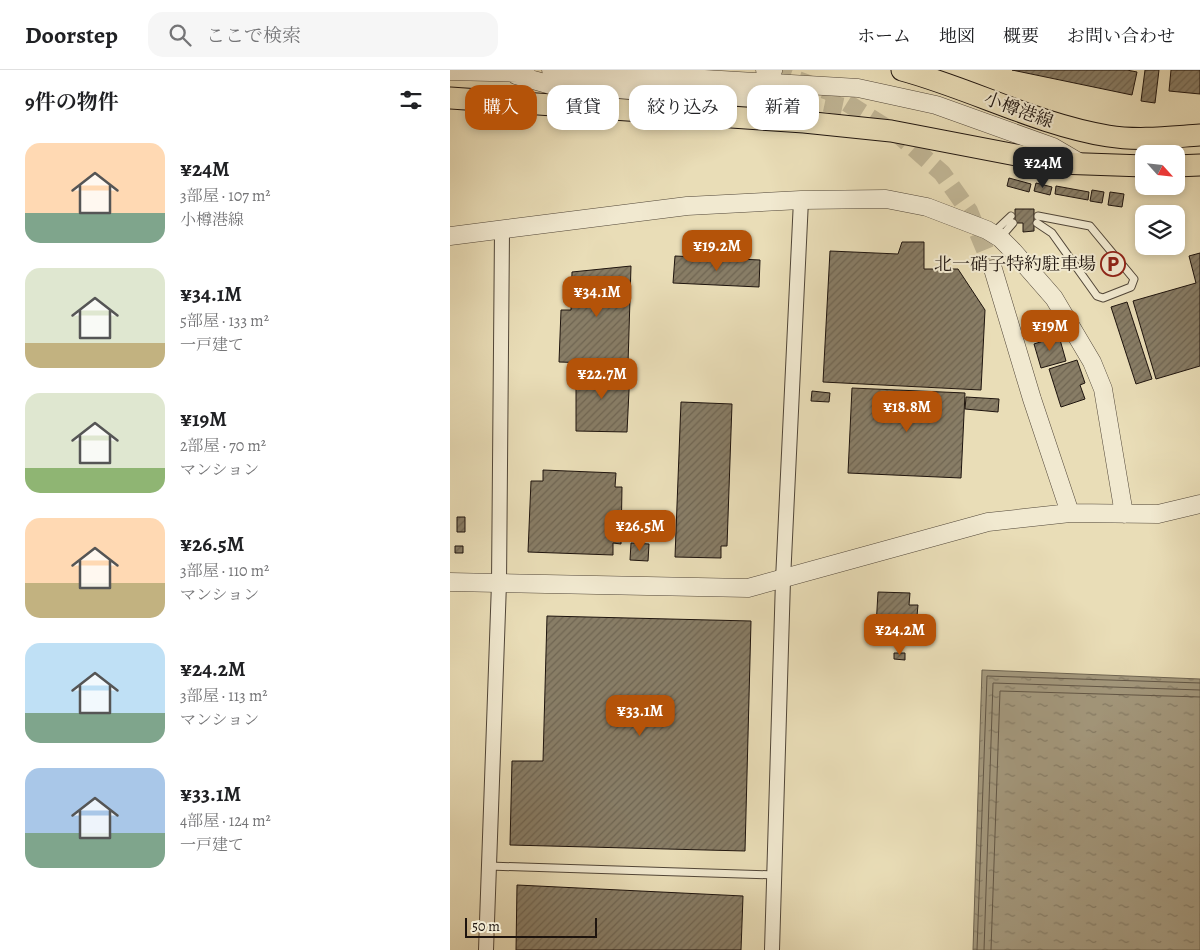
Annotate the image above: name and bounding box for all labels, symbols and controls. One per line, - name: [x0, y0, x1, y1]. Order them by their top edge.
- search box: [148, 12, 498, 57]
- text: Doorstep: [25, 19, 118, 51]
- icon: search: [166, 21, 194, 49]
- text: ここで検索: [206, 23, 301, 49]
- text: ホーム: [857, 24, 911, 48]
- text: 地図: [939, 24, 975, 48]
- text: 概要: [1003, 24, 1039, 48]
- text: お問い合わせ: [1067, 24, 1175, 48]
- chip: 購入: [465, 85, 537, 130]
- chip: 賃貸: [547, 85, 619, 130]
- chip: 絞り込み: [629, 85, 737, 130]
- chip: 新着: [747, 85, 819, 130]
- icon: filters: [397, 86, 425, 114]
- street label: 小樽港線: [981, 86, 1057, 134]
- text: 9件の物件: [25, 88, 119, 116]
- north arrow: [1135, 145, 1185, 195]
- map controls: [1135, 145, 1185, 255]
- pin: ¥24M: [1013, 146, 1073, 189]
- text: ¥24M: [1024, 152, 1062, 174]
- text: ¥24M: [180, 155, 230, 183]
- icon: home: [65, 163, 125, 223]
- text: 3部屋 · 107 m²: [180, 185, 271, 207]
- button: layers: [1135, 205, 1185, 255]
- text: 小樽港線: [180, 209, 244, 231]
- pin: ¥19.2M: [676, 230, 758, 272]
- text: ¥19.2M: [693, 235, 741, 257]
- parking icon: 北一硝子特約駐車場: [1100, 251, 1126, 277]
- place label: 北一硝子特約駐車場: [934, 252, 1096, 276]
- pin: ¥34.1M: [556, 276, 638, 318]
- text: ¥34.1M: [180, 280, 242, 308]
- text: ¥34.1M: [573, 281, 621, 303]
- icon: home: [65, 288, 125, 348]
- text: 5部屋 · 133 m²: [180, 310, 269, 332]
- pin: ¥19M: [1020, 310, 1080, 352]
- text: ¥19M: [1032, 315, 1068, 337]
- text: 一戸建て: [180, 334, 244, 356]
- pin: ¥22.7M: [561, 358, 643, 400]
- text: ¥22.7M: [577, 363, 627, 385]
- pin: ¥18.8M: [866, 390, 948, 433]
- text: ¥18.8M: [883, 396, 931, 418]
- text: ¥19M: [180, 405, 227, 433]
- icon: home: [65, 413, 125, 473]
- text: 2部屋 · 70 m²: [180, 435, 266, 457]
- text: マンション: [180, 459, 259, 481]
- pin: ¥26.5M: [599, 510, 681, 552]
- text: ¥26.5M: [615, 515, 665, 537]
- text: ¥26.5M: [180, 530, 244, 558]
- icon: home: [65, 538, 125, 598]
- text: 3部屋 · 110 m²: [180, 560, 269, 582]
- text: マンション: [180, 584, 259, 606]
- pin: ¥24.2M: [859, 614, 941, 656]
- text: ¥24.2M: [875, 619, 925, 641]
- text: ¥24.2M: [180, 655, 246, 683]
- icon: home: [65, 663, 125, 723]
- text: 3部屋 · 113 m²: [180, 685, 268, 707]
- pin: ¥33.1M: [599, 694, 681, 737]
- text: ¥33.1M: [617, 700, 663, 722]
- text: マンション: [180, 709, 259, 731]
- text: ¥33.1M: [180, 780, 241, 808]
- icon: home: [65, 788, 125, 848]
- text: 4部屋 · 124 m²: [180, 810, 271, 832]
- text: 一戸建て: [180, 834, 244, 856]
- scale bar: [465, 915, 598, 938]
- text: 50 m: [472, 917, 500, 936]

